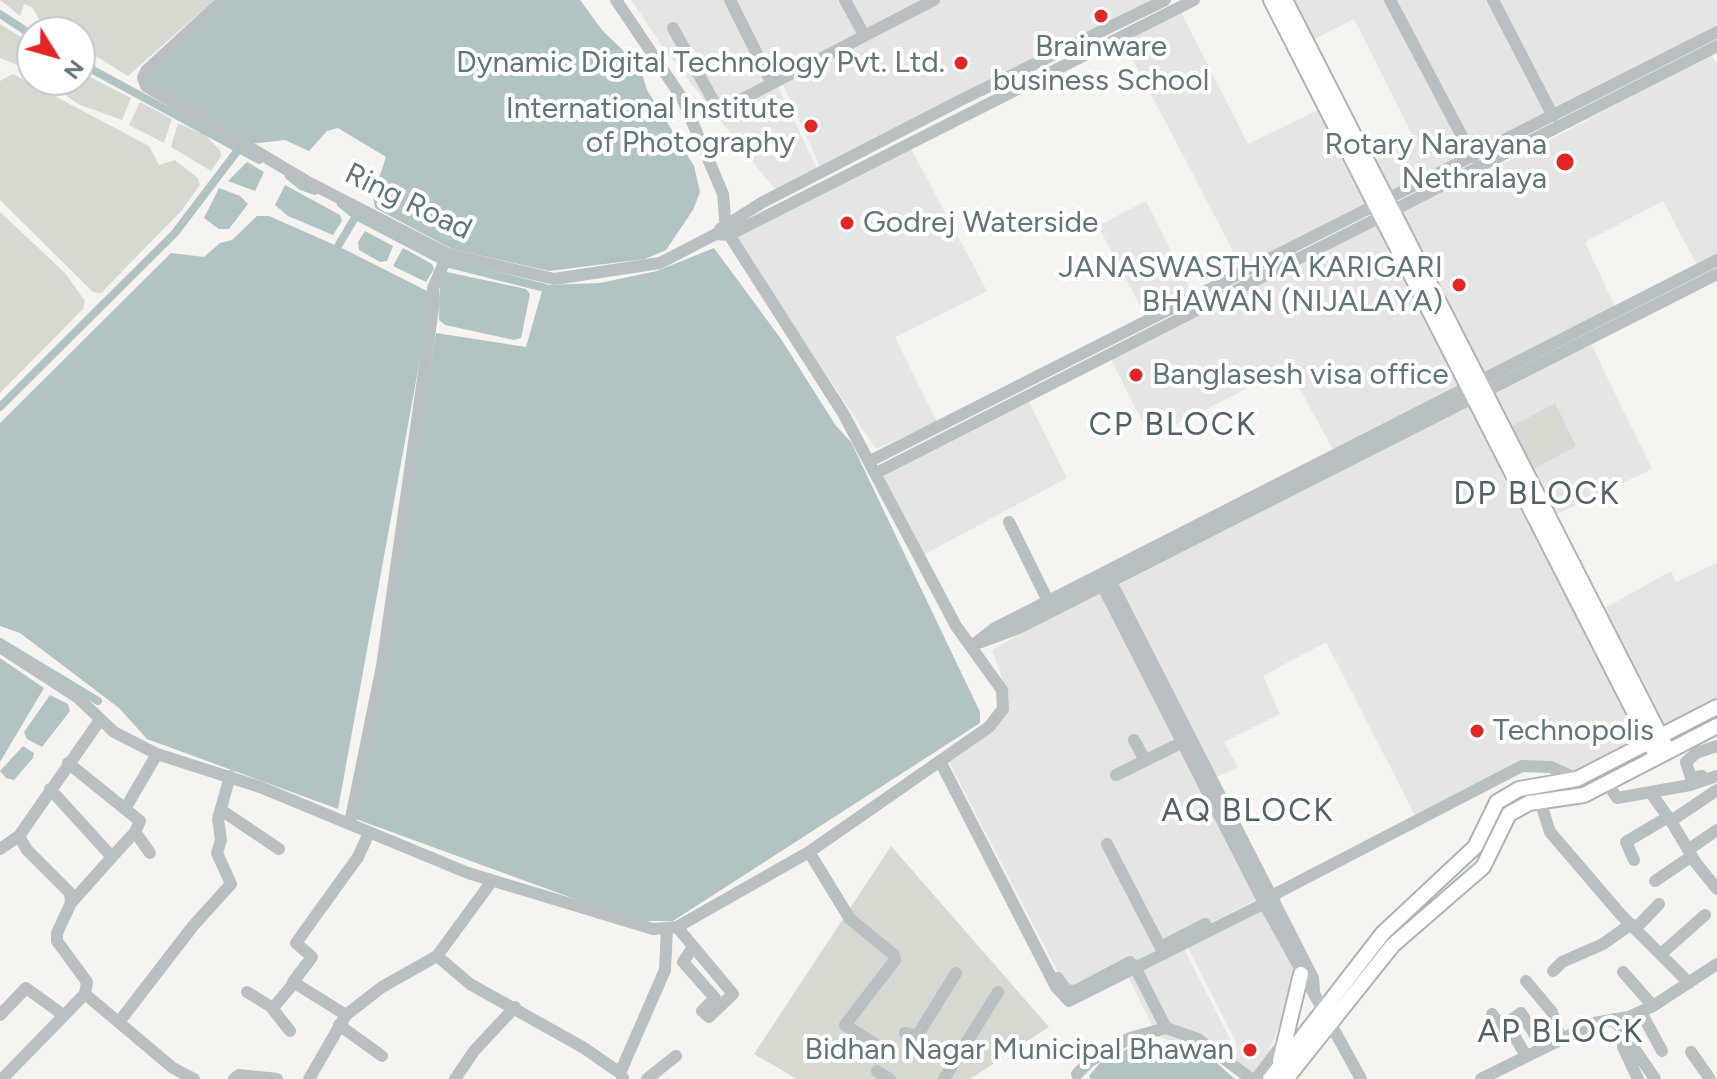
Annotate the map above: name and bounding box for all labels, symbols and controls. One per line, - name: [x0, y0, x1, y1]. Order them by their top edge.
- marker: Brainware business School: [1092, 7, 1110, 25]
- north arrow: [16, 16, 96, 96]
- place label: Brainware business School: [993, 29, 1209, 100]
- place label: Dynamic Digital Technology Pvt. Ltd.: [456, 45, 945, 81]
- marker: Dynamic Digital Technology Pvt. Ltd.: [952, 54, 970, 72]
- text: N: [58, 55, 90, 84]
- place label: International Institute of Photography: [506, 91, 795, 162]
- marker: International Institute of Photography: [802, 117, 820, 135]
- place label: Rotary Narayana Nethralaya: [1324, 127, 1547, 198]
- marker: Rotary Narayana Nethralaya: [1554, 151, 1576, 173]
- street label: Ring Road: [339, 156, 477, 248]
- place label: Godrej Waterside: [863, 205, 1098, 241]
- marker: Godrej Waterside: [838, 214, 856, 232]
- place label: JANASWASTHYA KARIGARI BHAWAN (NIJALAYA): [1058, 250, 1443, 320]
- marker: JANASWASTHYA KARIGARI BHAWAN (NIJALAYA): [1450, 276, 1468, 294]
- place label: Banglasesh visa office: [1152, 357, 1449, 393]
- marker: Banglasesh visa office: [1127, 366, 1145, 384]
- district label: CP BLOCK: [1089, 407, 1257, 445]
- district label: DP BLOCK: [1453, 476, 1621, 514]
- place label: Technopolis: [1493, 713, 1654, 749]
- marker: Technopolis: [1468, 722, 1486, 740]
- district label: AQ BLOCK: [1161, 793, 1335, 831]
- district label: AP BLOCK: [1477, 1014, 1645, 1052]
- place label: Bidhan Nagar Municipal Bhawan: [805, 1032, 1234, 1068]
- marker: Bidhan Nagar Municipal Bhawan: [1241, 1041, 1259, 1059]

